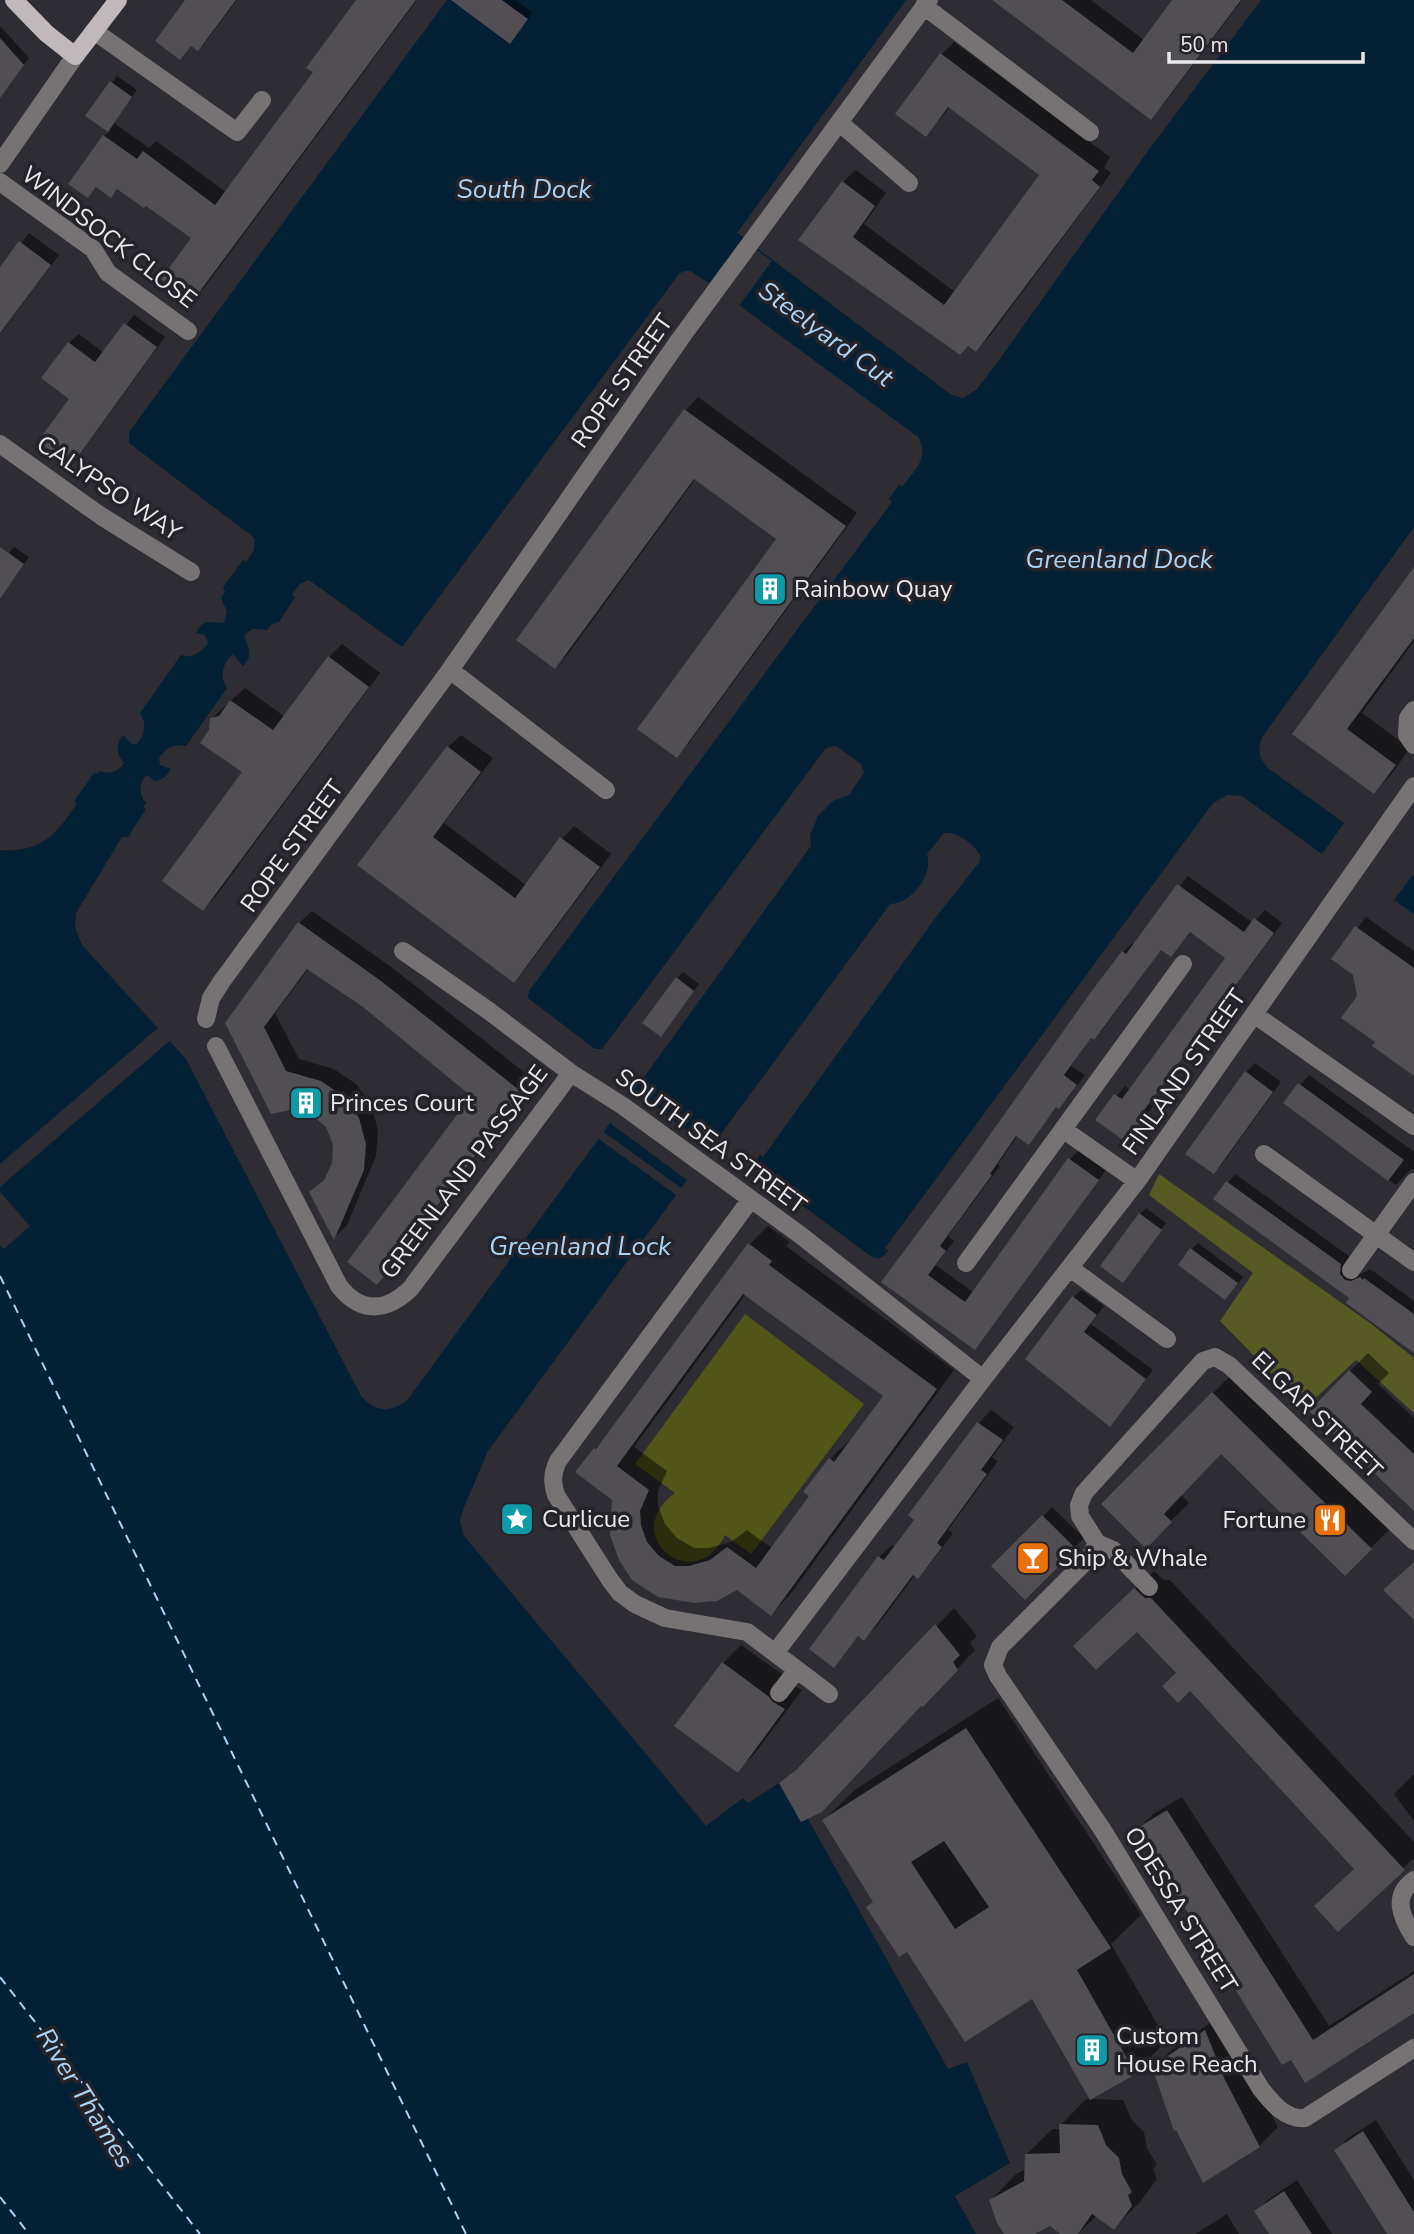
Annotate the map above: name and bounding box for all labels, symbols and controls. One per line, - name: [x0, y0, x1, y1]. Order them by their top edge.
- scale bar: [1169, 21, 1363, 65]
- text: 50 m: [1180, 31, 1229, 59]
- street label: WINDSOCK CLOSE: [15, 158, 203, 316]
- water label: South Dock: [457, 172, 592, 207]
- water label: Steelyard Cut: [752, 273, 901, 395]
- street label: ROPE STREET: [564, 307, 680, 454]
- street label: CALYPSO WAY: [30, 428, 188, 549]
- water label: Greenland Dock: [1025, 542, 1214, 577]
- building icon: Rainbow Quay: [751, 570, 789, 608]
- place label: Rainbow Quay: [794, 573, 953, 605]
- street label: ROPE STREET: [233, 773, 351, 919]
- street label: FINLAND STREET: [1115, 982, 1254, 1161]
- street label: GREENLAND PASSAGE: [373, 1059, 555, 1285]
- street label: SOUTH SEA STREET: [609, 1061, 813, 1221]
- building icon: Princes Court: [287, 1084, 325, 1122]
- place label: Princes Court: [330, 1087, 474, 1119]
- water label: Greenland Lock: [489, 1229, 672, 1264]
- street label: ELGAR STREET: [1245, 1344, 1390, 1486]
- place icon: Curlicue: [498, 1500, 536, 1538]
- restaurant icon: Fortune: [1311, 1501, 1349, 1539]
- place label: Curlicue: [542, 1503, 630, 1535]
- place label: Fortune: [1222, 1504, 1306, 1536]
- bar icon: Ship & Whale: [1014, 1539, 1052, 1577]
- place label: Ship & Whale: [1058, 1542, 1207, 1574]
- street label: ODESSA STREET: [1117, 1821, 1245, 2000]
- place label: Custom House Reach: [1116, 2020, 1258, 2080]
- water label: River Thames: [28, 2021, 142, 2175]
- building icon: Custom House Reach: [1073, 2031, 1111, 2069]

